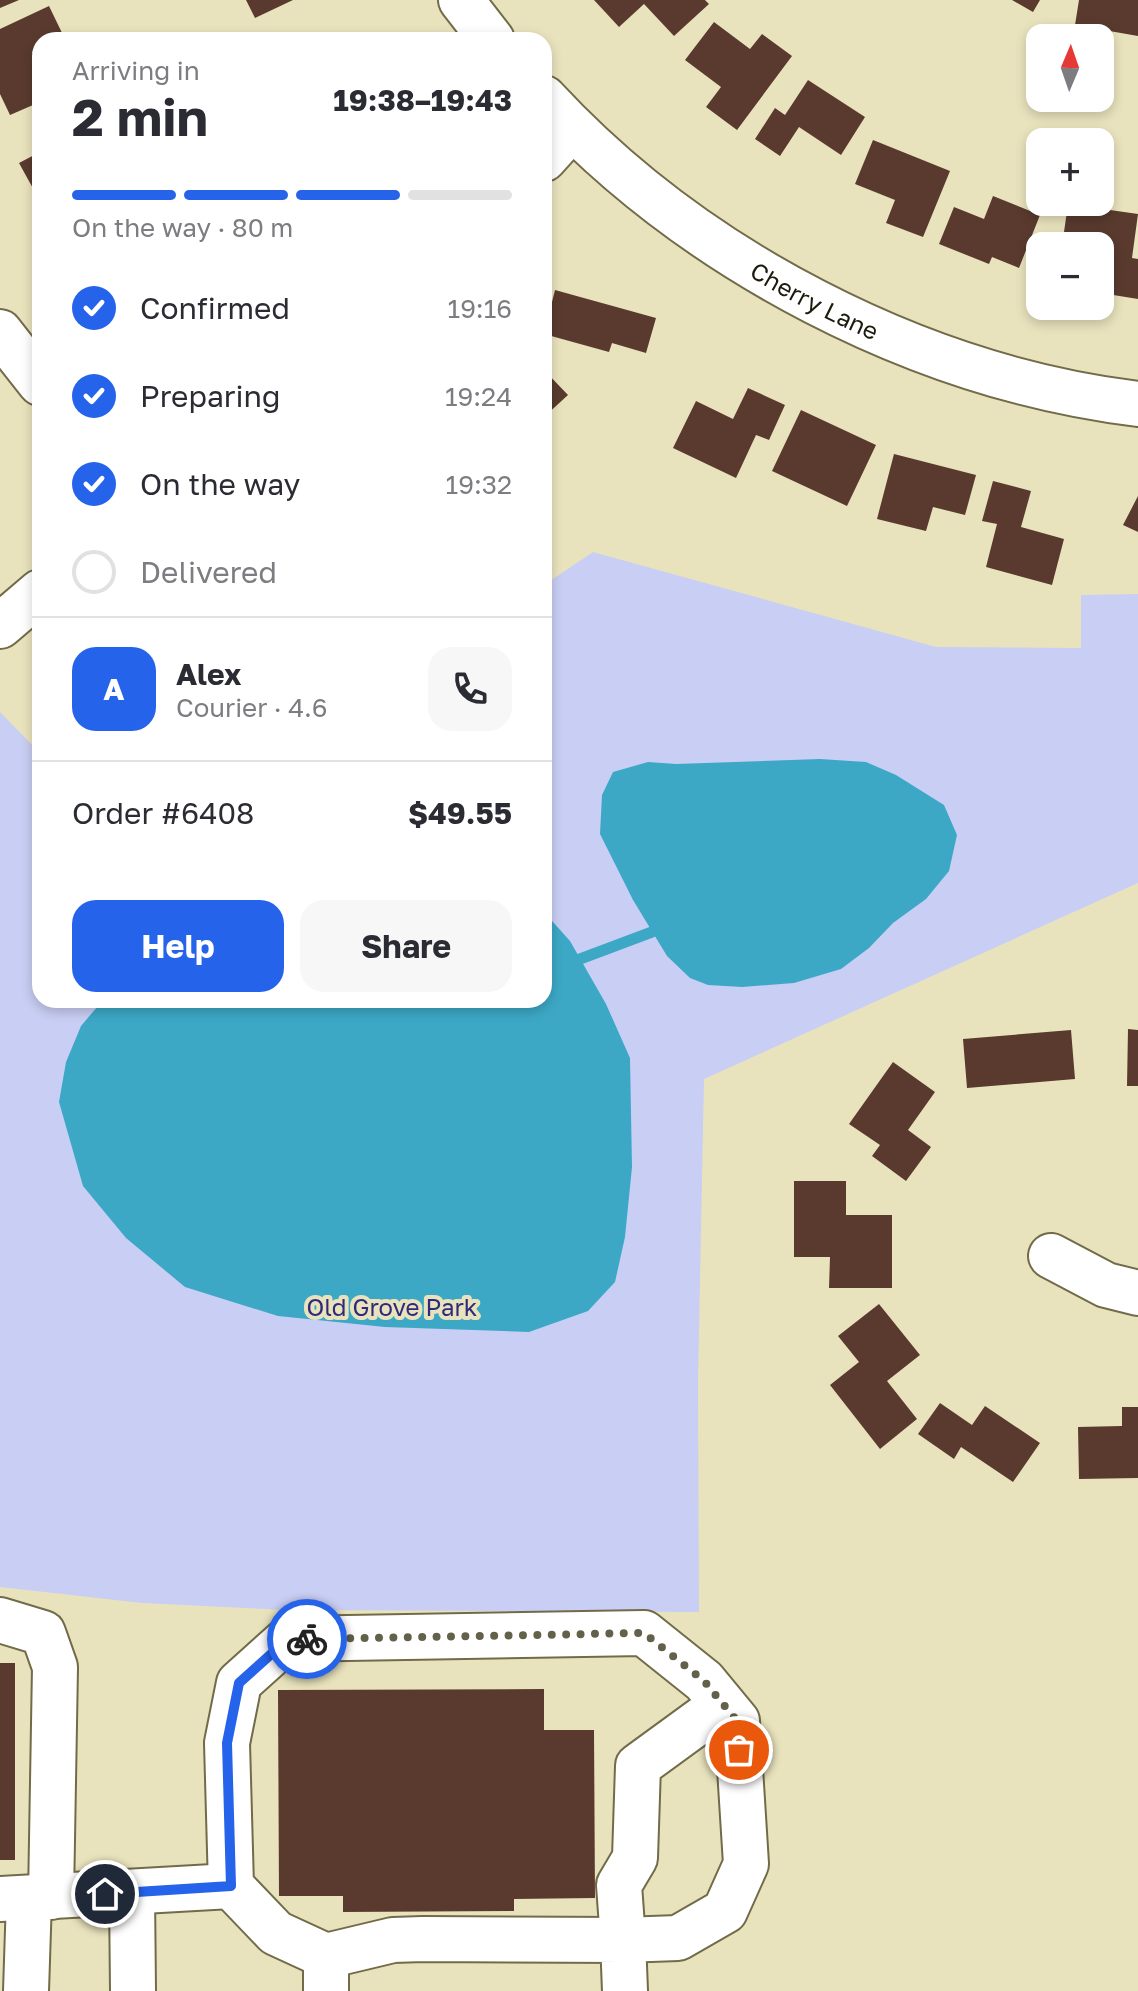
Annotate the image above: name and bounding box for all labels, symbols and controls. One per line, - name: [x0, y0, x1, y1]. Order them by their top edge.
- north arrow: [1026, 24, 1114, 112]
- map controls: [1026, 24, 1114, 320]
- text: Arriving in: [72, 55, 200, 86]
- text: 19:38–19:43: [333, 82, 512, 118]
- text: 2 min: [72, 85, 208, 147]
- button: +: [1026, 128, 1114, 216]
- text: On the way · 80 m: [72, 212, 293, 243]
- button: −: [1026, 232, 1114, 320]
- street label: Cherry Lane: [746, 255, 883, 345]
- icon: check: [72, 286, 116, 330]
- text: Confirmed: [140, 290, 290, 326]
- text: 19:16: [448, 293, 512, 324]
- icon: check: [72, 374, 116, 418]
- text: Preparing: [140, 378, 281, 414]
- text: 19:24: [445, 381, 512, 412]
- icon: check: [72, 462, 116, 506]
- text: On the way: [140, 466, 300, 502]
- text: 19:32: [446, 469, 512, 500]
- text: Delivered: [140, 554, 277, 590]
- button: phone: [428, 647, 512, 731]
- text: Alex: [176, 656, 241, 692]
- text: A: [103, 671, 125, 707]
- text: Courier · 4.6: [176, 692, 328, 723]
- text: Order #6408: [72, 795, 254, 831]
- text: $49.55: [408, 795, 512, 831]
- button: Help: [72, 900, 284, 992]
- button: Share: [300, 900, 512, 992]
- park label: Old Grove Park: [307, 1292, 477, 1321]
- courier: [267, 1599, 347, 1679]
- icon: bike: [285, 1617, 329, 1661]
- pin: [705, 1716, 773, 1784]
- icon: bag: [717, 1728, 761, 1772]
- pin: [71, 1860, 139, 1928]
- icon: home: [83, 1872, 127, 1916]

